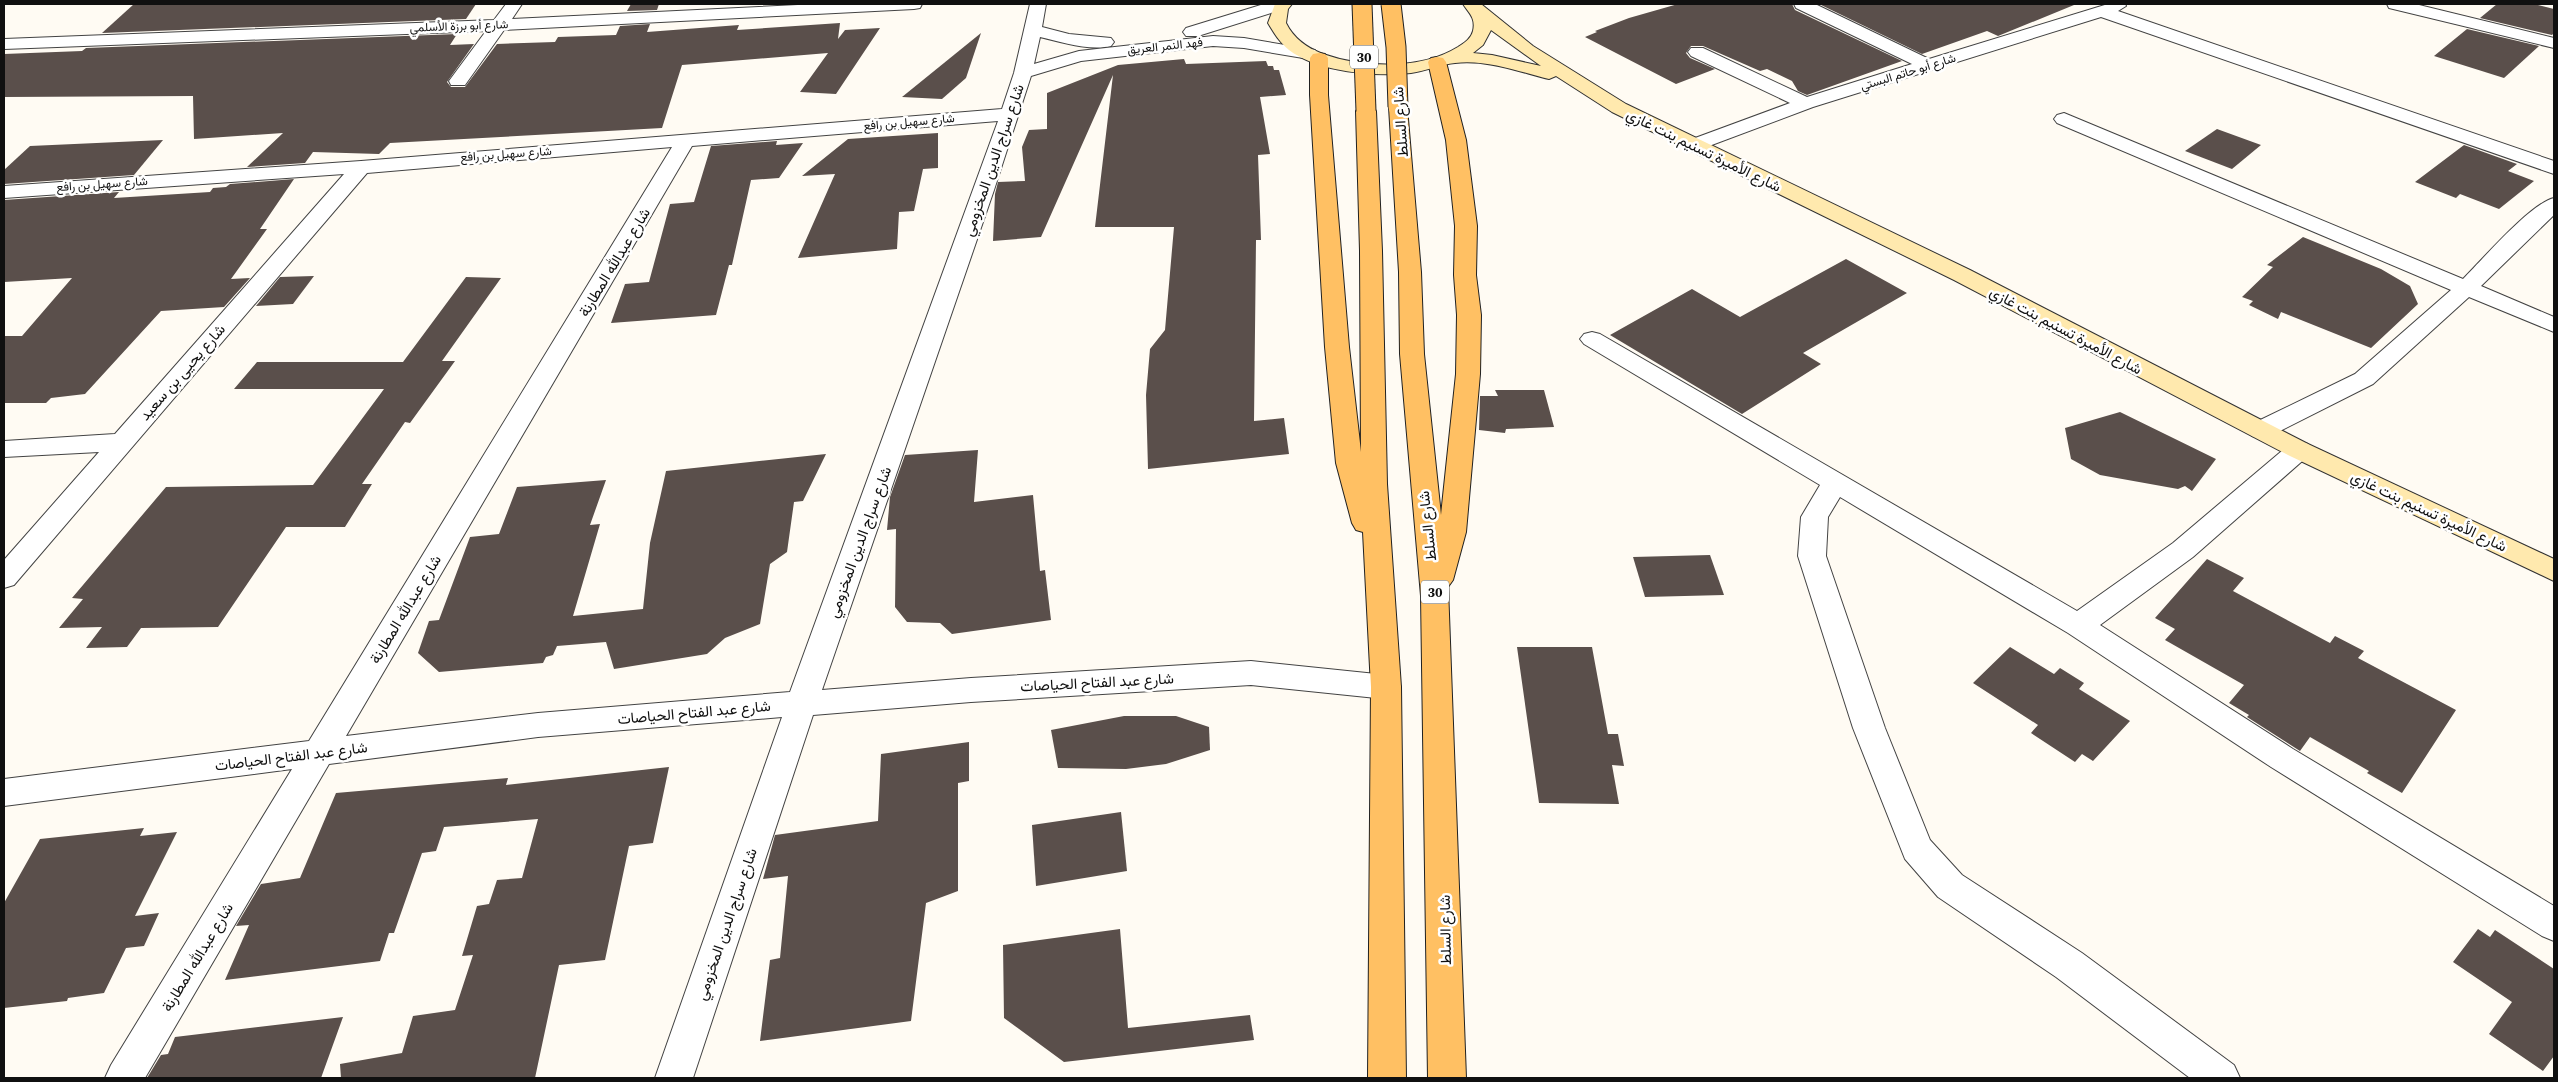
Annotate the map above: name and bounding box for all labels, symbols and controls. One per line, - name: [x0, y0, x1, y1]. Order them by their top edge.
- street label: شارع أبو برزة الأسلمي: [409, 16, 509, 38]
- street label: فهد النمر العريق: [1126, 34, 1204, 58]
- road number: 30: [1350, 46, 1378, 68]
- street label: شارع أبو حاتم البستي: [1858, 50, 1958, 96]
- street label: شارع سراج الدين المخزومي: [957, 81, 1032, 240]
- street label: شارع السلط: [1387, 86, 1414, 158]
- street label: شارع الأميرة تسنيم بنت غازي: [1622, 103, 1785, 199]
- street label: شارع سهيل بن رافع: [863, 110, 955, 135]
- street label: شارع سهيل بن رافع: [460, 143, 552, 166]
- street label: شارع سهيل بن رافع: [56, 173, 148, 196]
- street label: شارع عبدالله المطارنة: [573, 203, 656, 321]
- street label: شارع الأميرة تسنيم بنت غازي: [1985, 281, 2146, 382]
- street label: شارع يحيى بن سعيد: [134, 319, 231, 426]
- street label: شارع سراج الدين المخزومي: [822, 463, 899, 622]
- street label: شارع الأميرة تسنيم بنت غازي: [2346, 466, 2511, 559]
- street label: شارع السلط: [1413, 490, 1442, 562]
- street label: شارع عبدالله المطارنة: [364, 550, 447, 668]
- road number: 30: [1421, 580, 1449, 604]
- street label: شارع عبد الفتاح الحياصات: [1020, 667, 1174, 698]
- street label: شارع عبد الفتاح الحياصات: [617, 695, 772, 730]
- street label: شارع عبد الفتاح الحياصات: [213, 736, 369, 777]
- street label: شارع سراج الدين المخزومي: [690, 845, 765, 1004]
- street label: شارع السلط: [1434, 894, 1457, 965]
- street label: شارع عبدالله المطارنة: [156, 898, 239, 1016]

